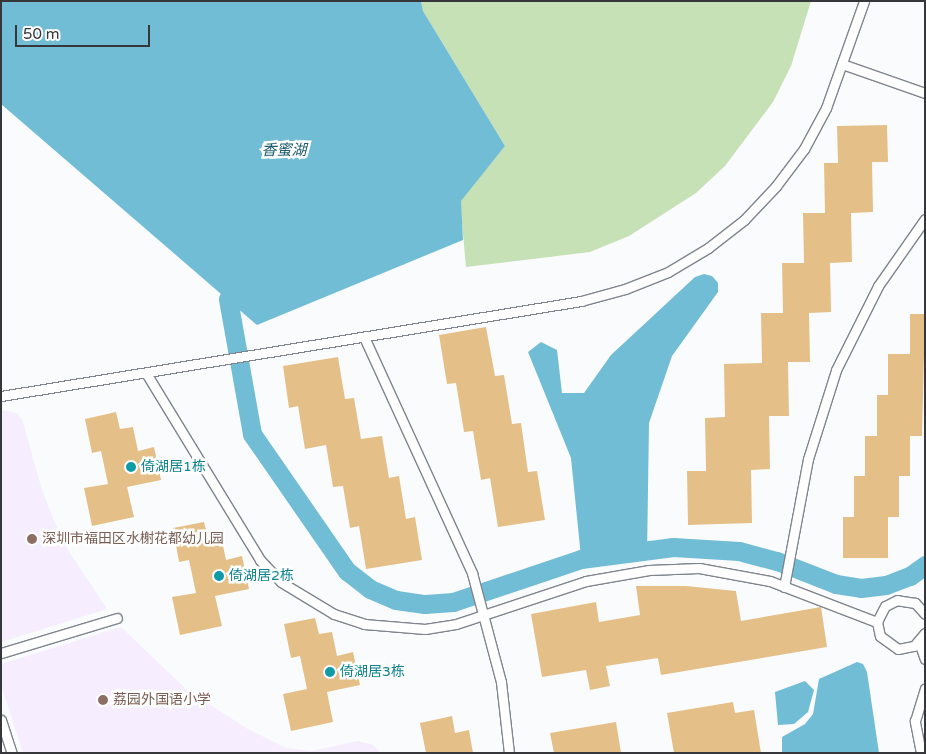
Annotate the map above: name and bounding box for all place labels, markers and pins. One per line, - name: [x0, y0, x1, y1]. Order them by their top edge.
- place label: 倚湖居1栋: [141, 459, 206, 475]
- marker: 倚湖居1栋: [125, 461, 137, 473]
- place label: 深圳市福田区水榭花都幼儿园: [42, 531, 224, 547]
- marker: 深圳市福田区水榭花都幼儿园: [26, 533, 38, 545]
- place label: 倚湖居2栋: [229, 568, 294, 584]
- marker: 倚湖居2栋: [213, 570, 225, 582]
- place label: 倚湖居3栋: [340, 664, 405, 680]
- marker: 倚湖居3栋: [324, 666, 336, 678]
- place label: 荔园外国语小学: [113, 692, 211, 708]
- marker: 荔园外国语小学: [97, 694, 109, 706]

